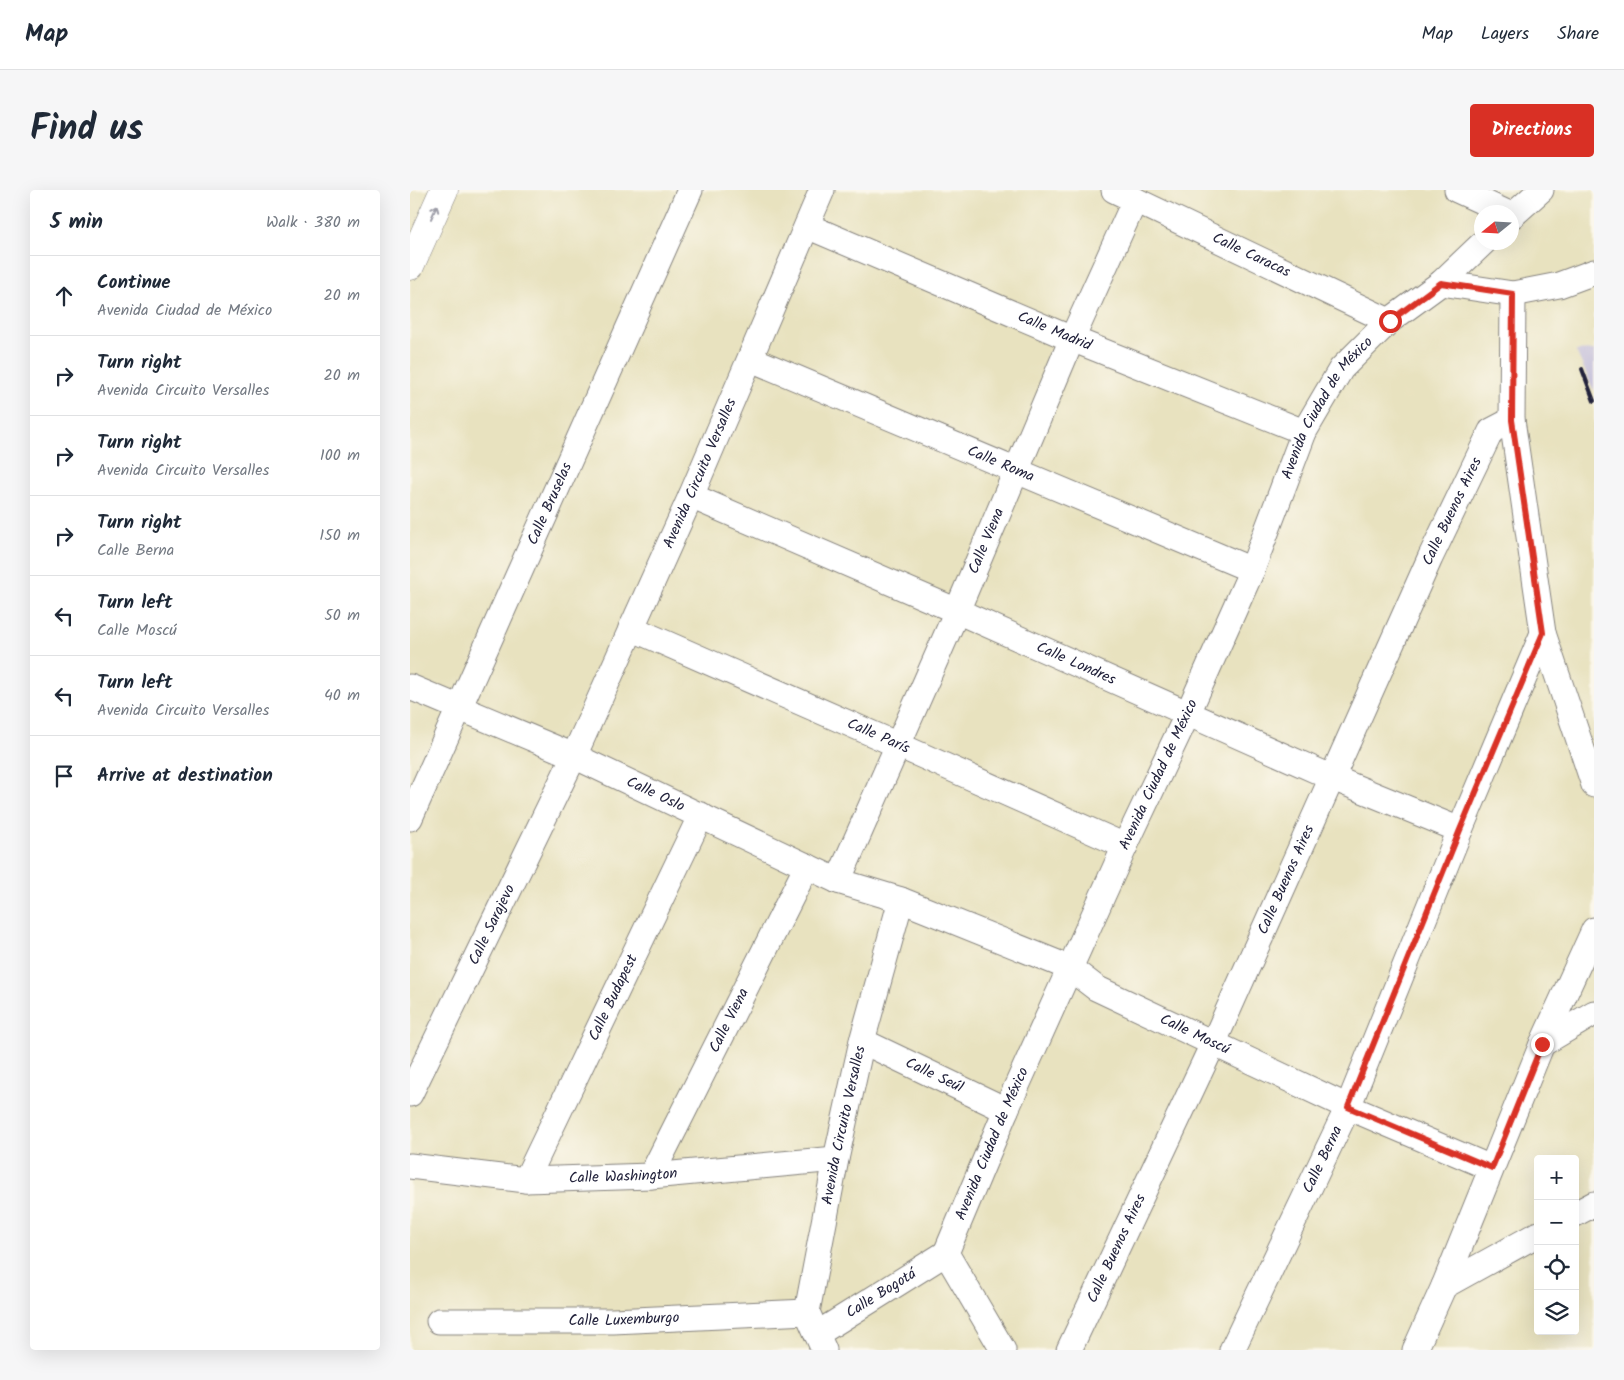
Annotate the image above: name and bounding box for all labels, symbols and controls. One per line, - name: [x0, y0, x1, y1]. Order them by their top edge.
- text: Map: [25, 15, 68, 54]
- text: Map: [1422, 20, 1453, 49]
- text: Layers: [1481, 20, 1529, 49]
- text: Share: [1557, 20, 1599, 49]
- text: Find us: [30, 102, 143, 158]
- button: Directions: [1470, 104, 1594, 157]
- one-way arrow: [429, 205, 439, 220]
- north arrow: [1474, 205, 1519, 250]
- text: 5 min: [50, 206, 103, 239]
- text: Walk · 380 m: [266, 210, 360, 235]
- street label: Calle Caracas: [1208, 226, 1295, 285]
- text: Continue: [97, 268, 170, 298]
- icon: ahead: [50, 282, 78, 310]
- text: 20 m: [324, 283, 360, 308]
- text: Avenida Ciudad de México: [97, 298, 272, 323]
- street label: Calle Madrid: [1014, 305, 1096, 358]
- route start: [1379, 310, 1402, 333]
- street label: Avenida Ciudad de México: [1275, 331, 1379, 483]
- text: Turn right: [97, 348, 182, 378]
- icon: right: [50, 362, 78, 390]
- text: 20 m: [324, 363, 360, 388]
- text: Avenida Circuito Versalles: [97, 378, 269, 403]
- street label: Avenida Circuito Versalles: [657, 394, 744, 553]
- text: Turn right: [97, 428, 182, 458]
- street label: Calle Roma: [963, 439, 1038, 489]
- icon: right: [50, 442, 78, 470]
- text: 100 m: [320, 443, 360, 468]
- street label: Calle Buenos Aires: [1416, 453, 1489, 570]
- text: Avenida Circuito Versalles: [97, 458, 269, 483]
- street label: Calle Bruselas: [521, 458, 579, 549]
- street label: Calle Viena: [962, 504, 1011, 578]
- text: Turn right: [97, 508, 182, 538]
- icon: right: [50, 522, 78, 550]
- text: 150 m: [319, 523, 360, 548]
- text: Calle Berna: [97, 538, 174, 563]
- text: Turn left: [97, 588, 172, 618]
- icon: left: [50, 602, 78, 630]
- text: 50 m: [324, 603, 360, 628]
- text: Calle Moscú: [97, 618, 177, 643]
- street label: Calle Londres: [1032, 636, 1120, 692]
- text: Turn left: [97, 668, 172, 698]
- icon: left: [50, 682, 78, 710]
- text: 40 m: [324, 683, 360, 708]
- street label: Avenida Ciudad de México: [1113, 695, 1205, 854]
- text: Avenida Circuito Versalles: [97, 698, 269, 723]
- street label: Calle París: [843, 712, 914, 761]
- text: Arrive at destination: [97, 761, 273, 791]
- icon: arrive: [50, 762, 78, 790]
- street label: Calle Oslo: [622, 770, 689, 819]
- street label: Calle Buenos Aires: [1251, 821, 1322, 938]
- street label: Calle Sarajevo: [462, 880, 522, 969]
- street label: Calle Budapest: [582, 950, 644, 1045]
- street label: Calle Viena: [703, 984, 756, 1057]
- street label: Calle Moscú: [1156, 1008, 1235, 1062]
- route end: [1531, 1033, 1554, 1056]
- street label: Avenida Circuito Versalles: [816, 1043, 873, 1207]
- street label: Calle Seúl: [901, 1051, 967, 1100]
- street label: Avenida Ciudad de México: [949, 1063, 1036, 1224]
- street label: Calle Berna: [1296, 1122, 1349, 1197]
- map controls: [1534, 1155, 1579, 1335]
- button: +: [1534, 1155, 1579, 1200]
- street label: Calle Washington: [568, 1162, 678, 1191]
- street label: Calle Buenos Aires: [1081, 1190, 1153, 1307]
- button: −: [1534, 1200, 1579, 1245]
- button: locate: [1534, 1245, 1579, 1290]
- street label: Calle Bogotá: [841, 1261, 923, 1325]
- button: layers: [1534, 1290, 1579, 1335]
- street label: Calle Luxemburgo: [569, 1306, 680, 1333]

